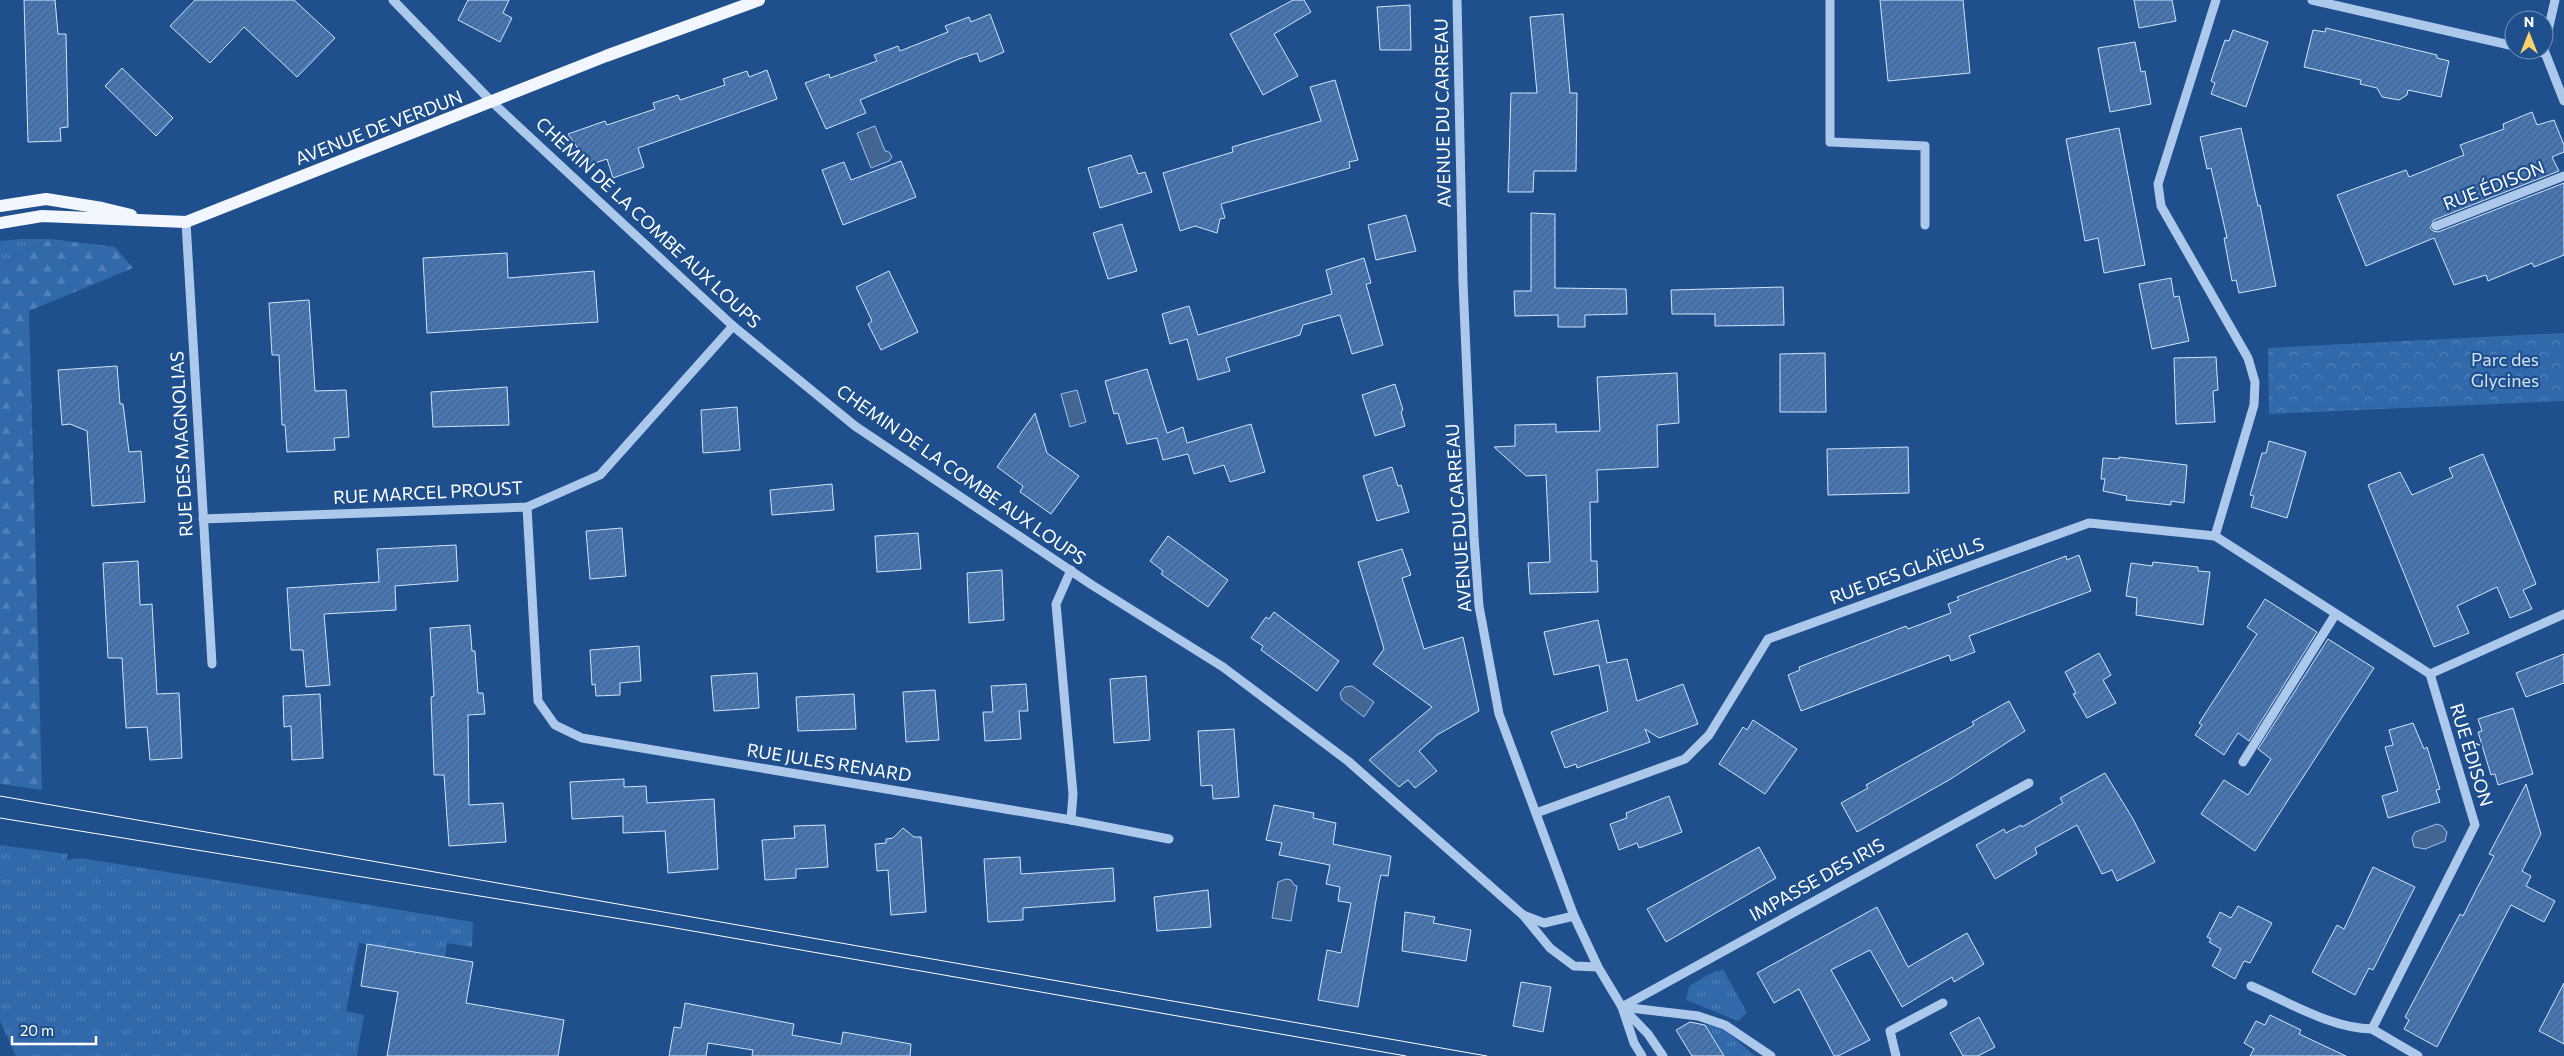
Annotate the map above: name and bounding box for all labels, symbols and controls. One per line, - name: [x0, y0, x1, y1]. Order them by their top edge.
- north arrow: [2504, 10, 2554, 60]
- text: N: [2524, 13, 2534, 30]
- street label: AVENUE DU CARREAU: [1429, 18, 1455, 208]
- street label: AVENUE DE VERDUN: [292, 85, 465, 169]
- street label: CHEMIN DE LA COMBE AUX LOUPS: [532, 112, 766, 332]
- street label: RUE ÉDISON: [2440, 156, 2547, 214]
- park label: Parc des Glycines: [2471, 348, 2539, 391]
- street label: RUE DES MAGNOLIAS: [165, 351, 197, 537]
- street label: CHEMIN DE LA COMBE AUX LOUPS: [833, 379, 1091, 569]
- street label: AVENUE DU CARREAU: [1440, 423, 1476, 613]
- street label: RUE MARCEL PROUST: [333, 476, 523, 508]
- street label: RUE DES GLAÏEULS: [1827, 532, 1987, 608]
- street label: RUE ÉDISON: [2446, 700, 2498, 809]
- street label: RUE JULES RENARD: [745, 738, 913, 786]
- street label: IMPASSE DES IRIS: [1745, 833, 1888, 925]
- scale bar: [12, 1014, 96, 1046]
- text: 20 m: [20, 1021, 54, 1039]

